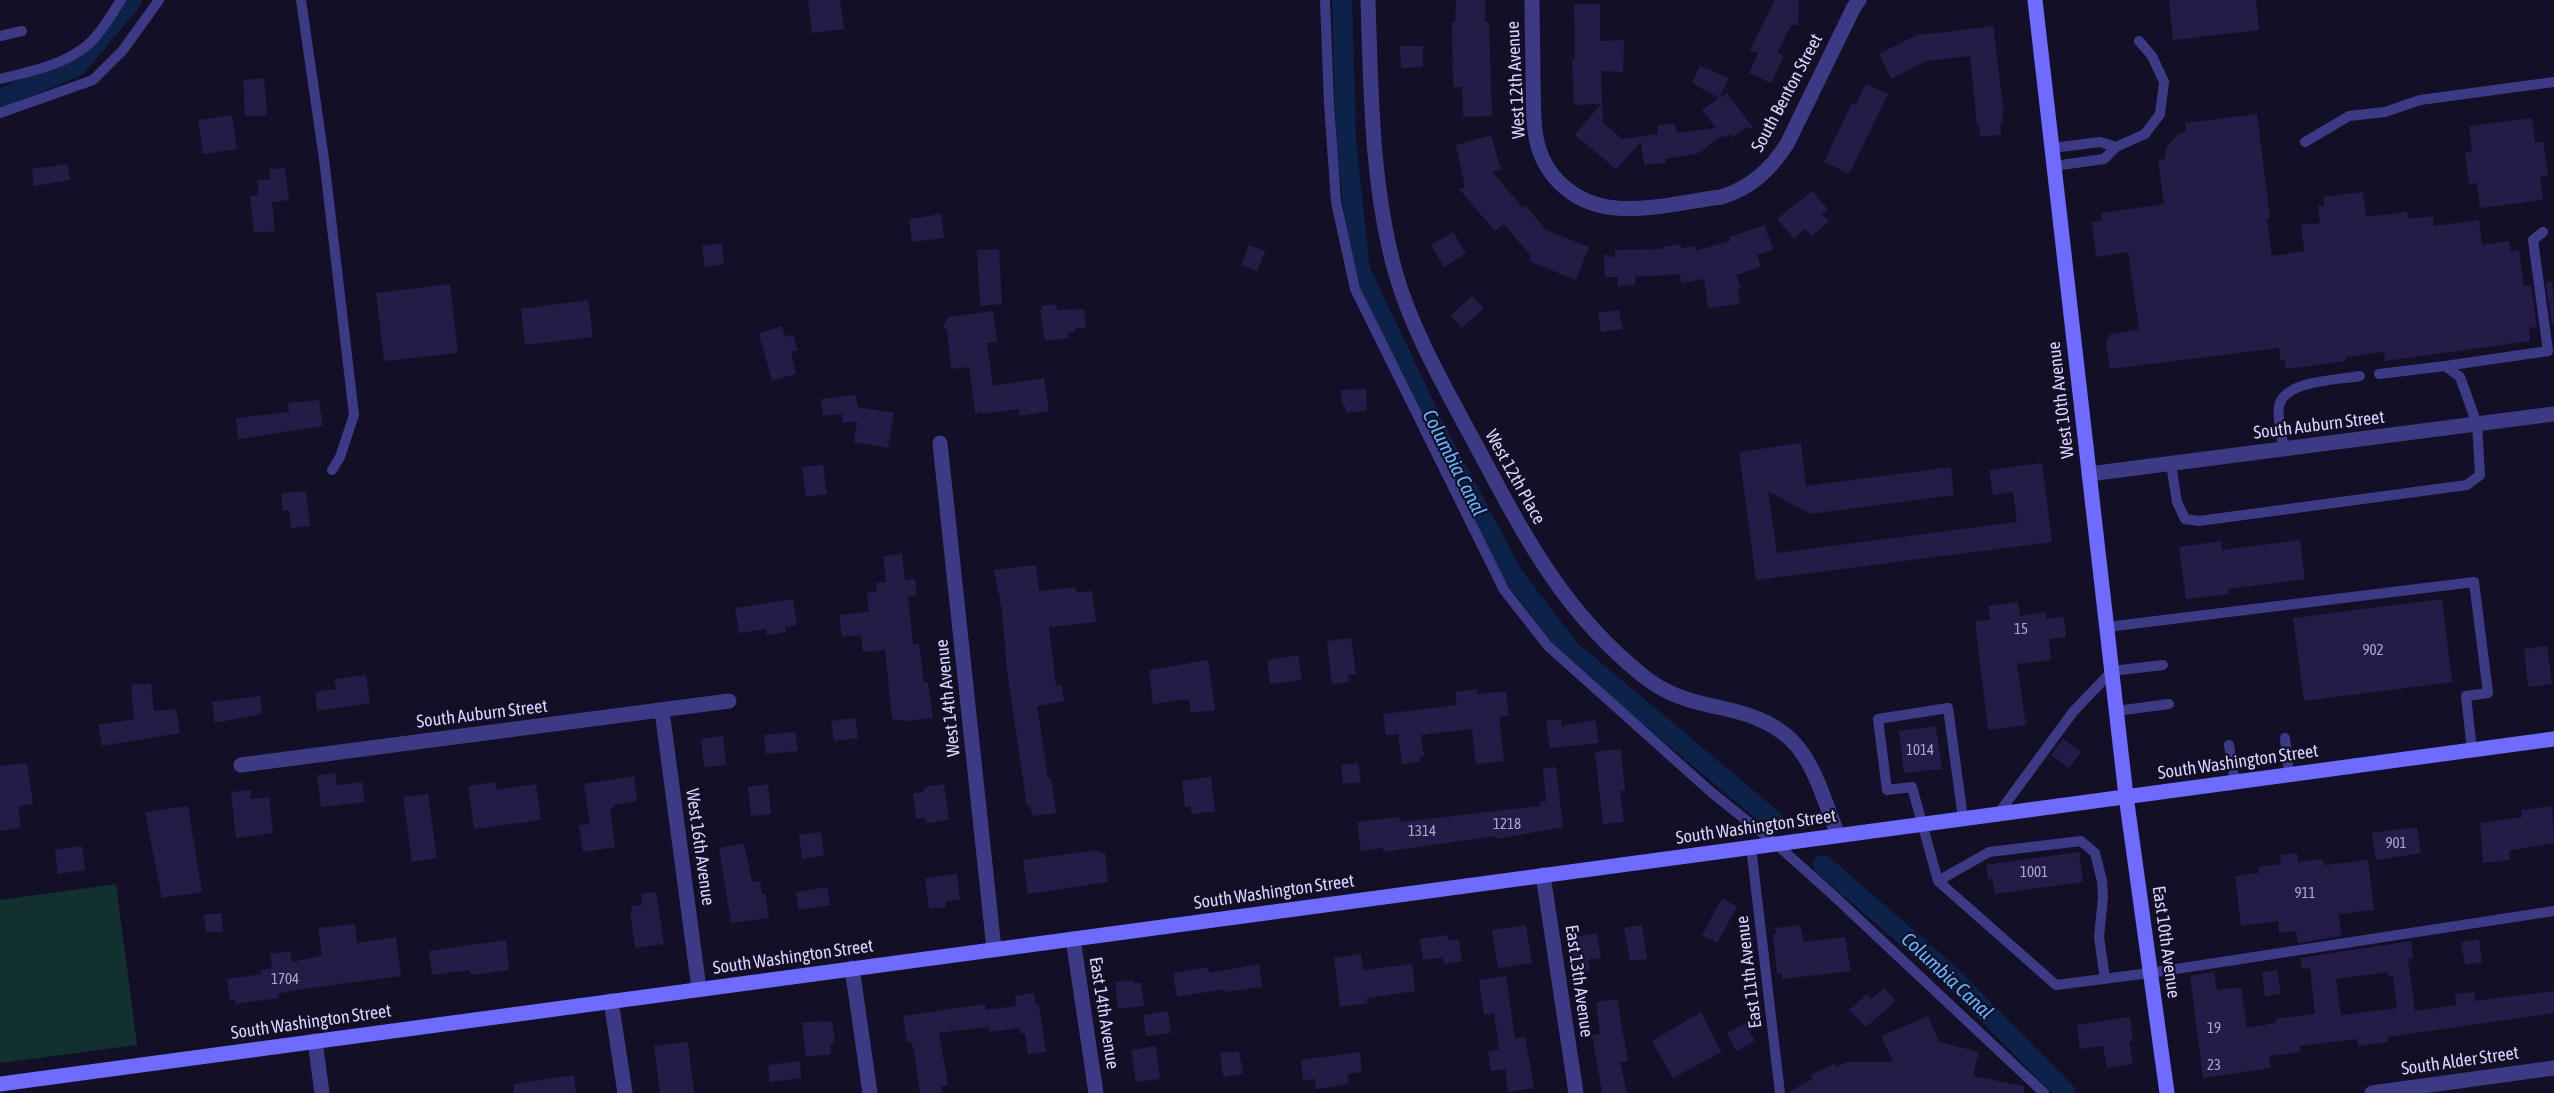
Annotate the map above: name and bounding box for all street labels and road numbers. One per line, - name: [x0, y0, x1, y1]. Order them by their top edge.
- street label: West 12th Avenue: [1502, 21, 1530, 139]
- street label: South Benton Street: [1747, 30, 1827, 156]
- street label: West 10th Avenue: [2043, 340, 2079, 460]
- street label: South Auburn Street: [2252, 406, 2386, 444]
- street label: West 12th Place: [1480, 426, 1550, 528]
- street label: West 14th Avenue: [931, 638, 965, 758]
- street label: South Auburn Street: [415, 695, 549, 733]
- street label: South Washington Street: [2156, 740, 2320, 784]
- street label: West 16th Avenue: [681, 787, 719, 907]
- street label: South Washington Street: [1674, 805, 1838, 849]
- street label: South Washington Street: [1192, 870, 1356, 914]
- street label: East 10th Avenue: [2147, 884, 2185, 1000]
- street label: East 11th Avenue: [1731, 915, 1767, 1029]
- street label: East 13th Avenue: [1560, 923, 1598, 1039]
- street label: South Washington Street: [711, 935, 875, 979]
- street label: East 14th Avenue: [1084, 955, 1124, 1071]
- street label: South Washington Street: [229, 1000, 393, 1044]
- street label: South Alder Street: [2400, 1042, 2520, 1080]

